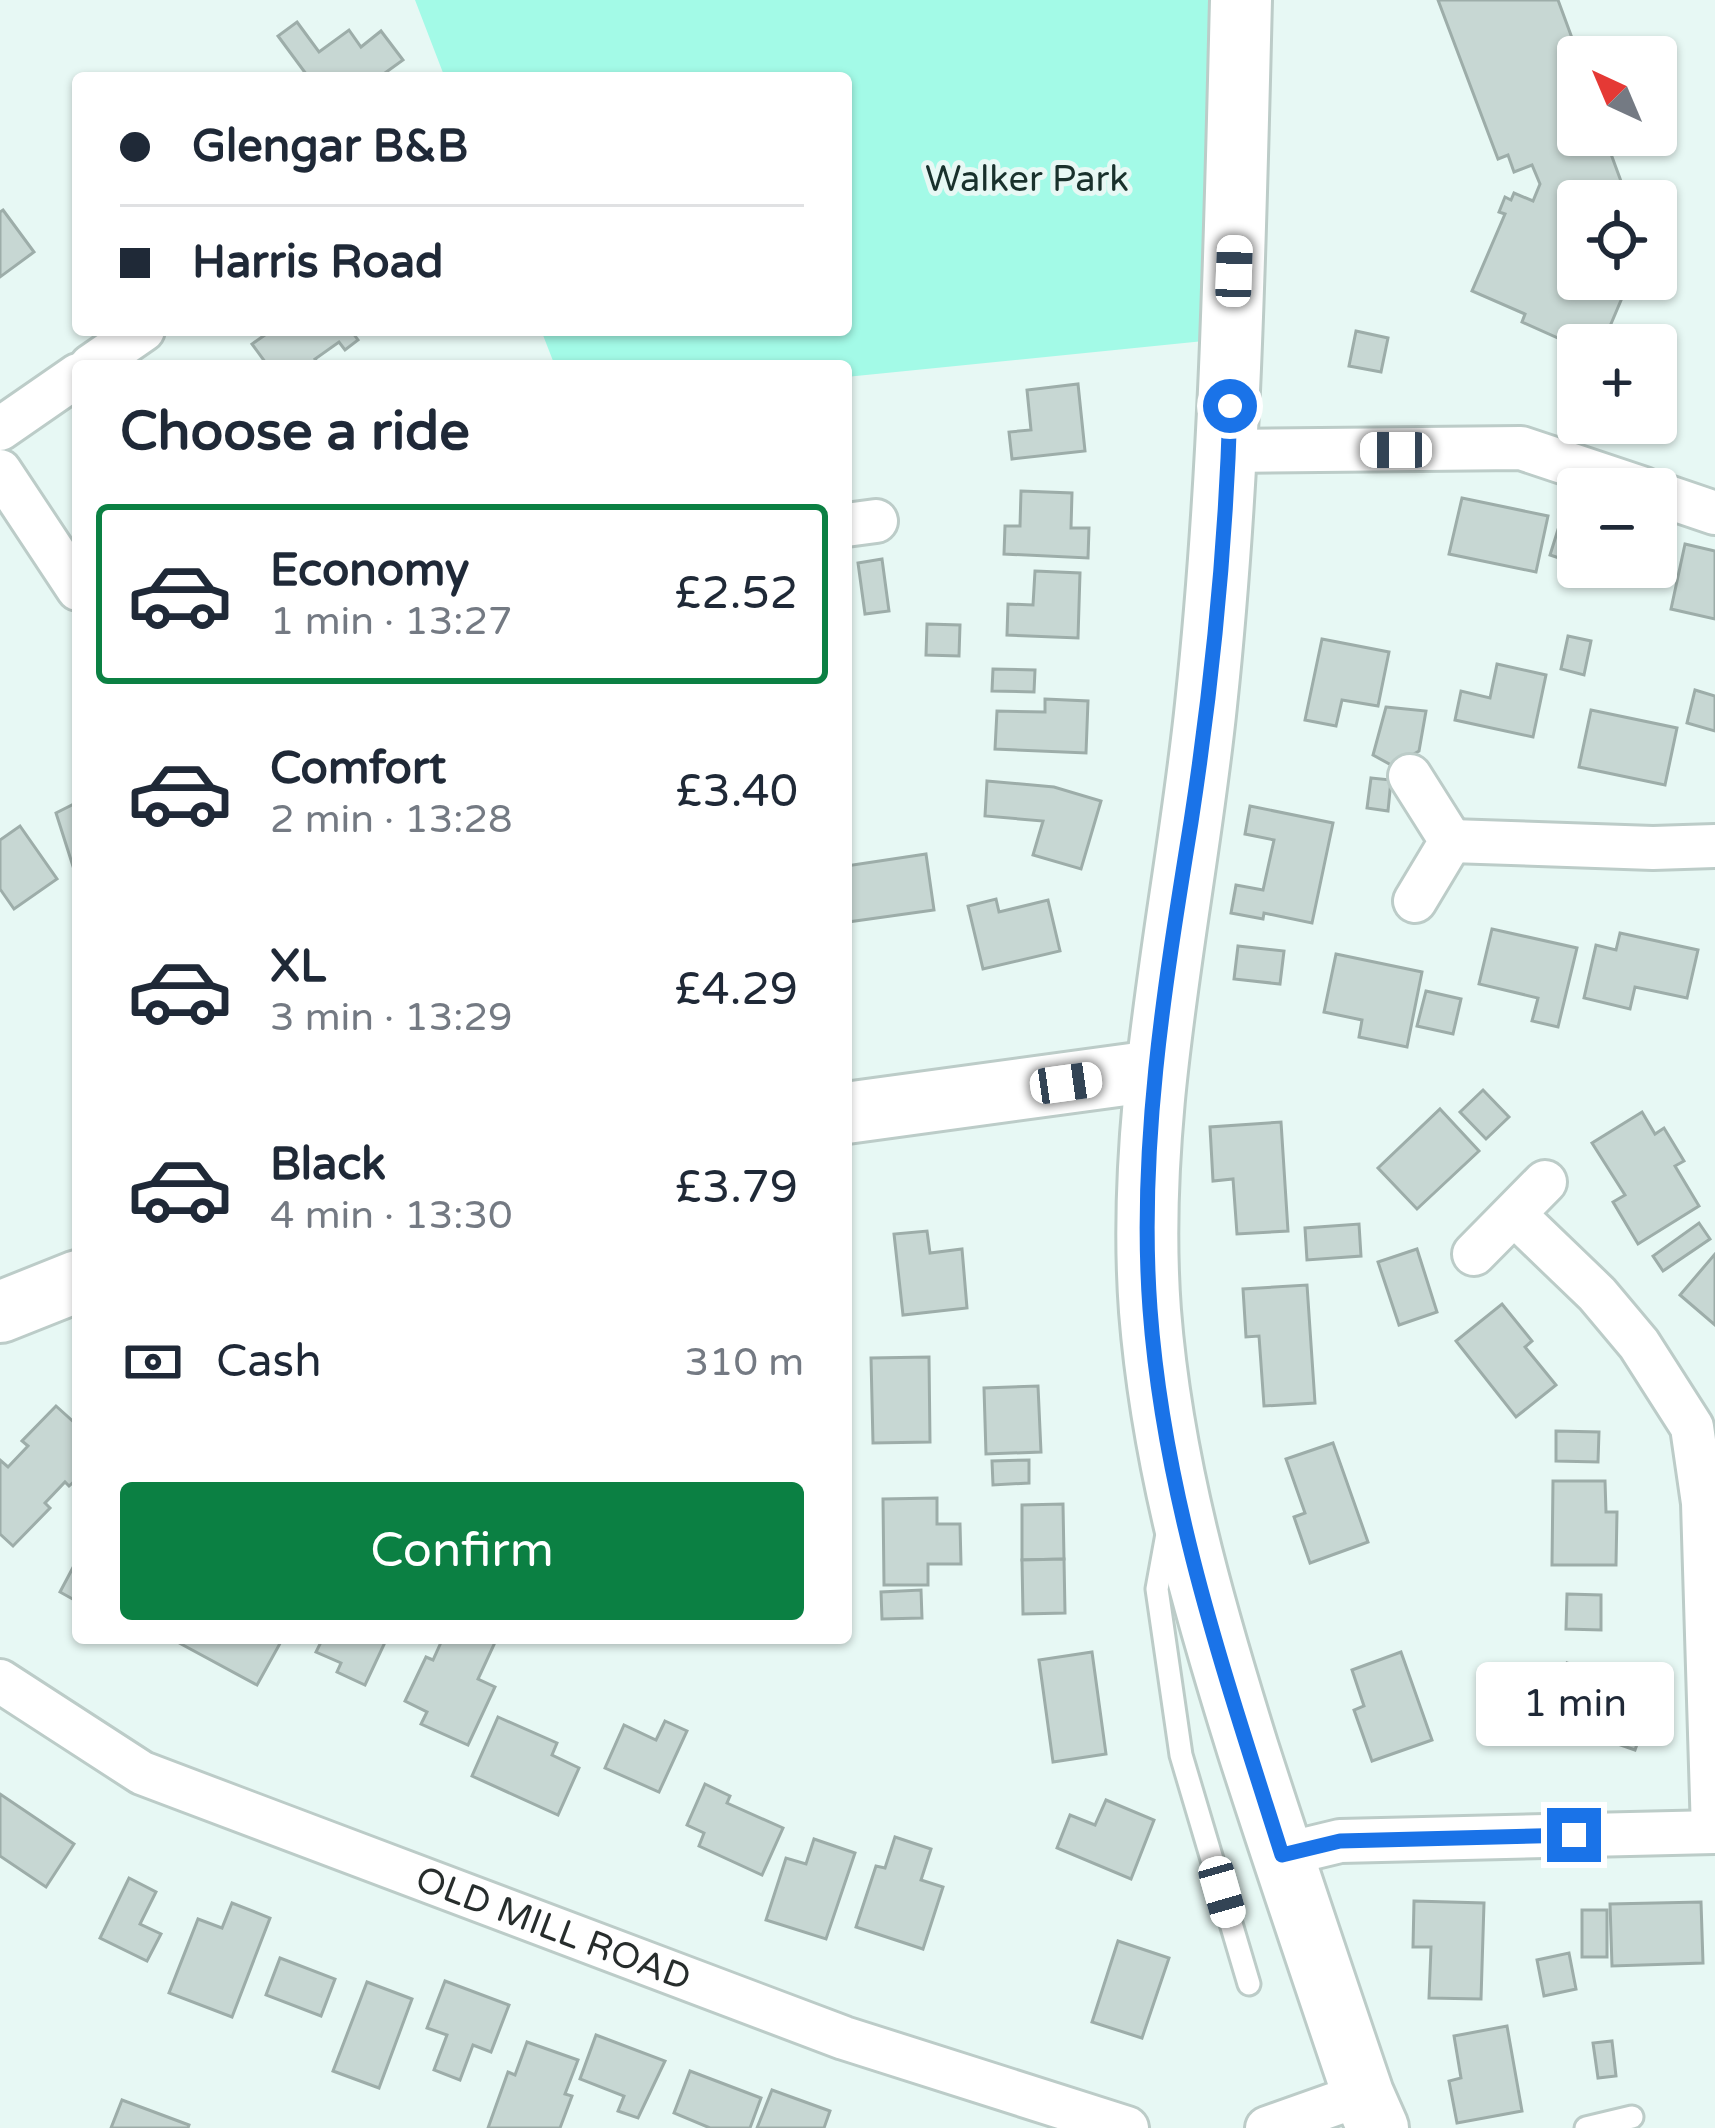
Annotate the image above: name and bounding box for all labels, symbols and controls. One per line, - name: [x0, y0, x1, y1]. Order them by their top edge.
- north arrow: [1557, 36, 1677, 156]
- map controls: [1557, 36, 1677, 588]
- text: Glengar B&B: [192, 120, 468, 174]
- park label: Walker Park: [925, 158, 1129, 201]
- button: locate: [1557, 180, 1677, 300]
- car: [1215, 234, 1253, 308]
- text: Harris Road: [192, 236, 443, 290]
- button: +: [1557, 324, 1677, 444]
- route start: [1203, 379, 1257, 433]
- text: Choose a ride: [120, 399, 470, 464]
- car: [1360, 432, 1432, 468]
- button: −: [1557, 468, 1677, 588]
- icon: car: [126, 540, 234, 648]
- text: Economy: [270, 544, 469, 598]
- text: £2.52: [674, 567, 798, 621]
- text: 1 min · 13:27: [270, 598, 512, 645]
- icon: car: [126, 738, 234, 846]
- text: Comfort: [270, 742, 446, 796]
- text: £3.40: [675, 765, 798, 819]
- text: 2 min · 13:28: [270, 796, 512, 843]
- icon: car: [126, 936, 234, 1044]
- text: XL: [270, 940, 326, 994]
- text: £4.29: [674, 963, 798, 1017]
- text: 3 min · 13:29: [270, 994, 512, 1041]
- car: [1028, 1060, 1104, 1106]
- icon: car: [126, 1134, 234, 1242]
- text: Black: [270, 1138, 386, 1192]
- text: £3.79: [675, 1161, 798, 1215]
- text: 4 min · 13:30: [270, 1192, 512, 1239]
- icon: cash: [120, 1329, 186, 1395]
- text: Cash: [216, 1335, 322, 1389]
- text: 310 m: [685, 1339, 804, 1386]
- button: Confirm: [120, 1482, 804, 1620]
- callout: 1 min: [1475, 1661, 1673, 1745]
- text: 1 min: [1523, 1680, 1627, 1727]
- route end: [1547, 1808, 1601, 1862]
- car: [1195, 1852, 1249, 1932]
- street label: OLD MILL ROAD: [410, 1857, 697, 2000]

